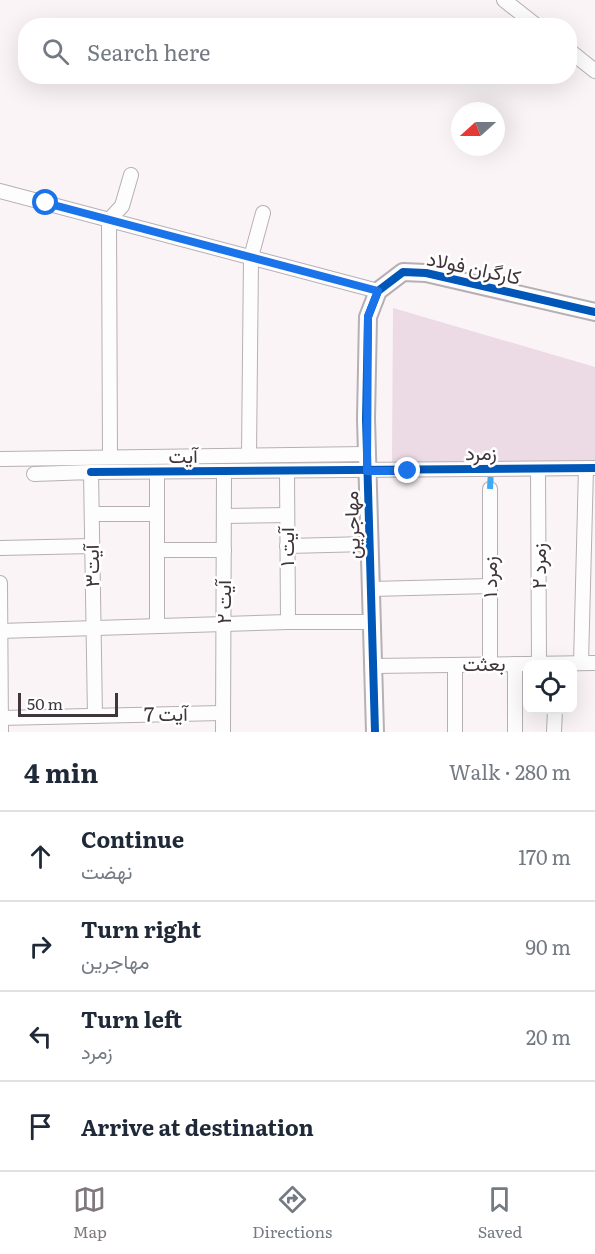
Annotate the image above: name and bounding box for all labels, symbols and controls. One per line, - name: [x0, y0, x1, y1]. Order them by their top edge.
- search box: [18, 18, 577, 84]
- icon: search: [39, 35, 72, 68]
- text: Search here: [87, 35, 210, 68]
- north arrow: [451, 102, 505, 156]
- route start: [32, 189, 58, 215]
- street label: کارگران فولاد: [425, 241, 524, 291]
- street label: زمرد: [465, 436, 497, 466]
- street label: آیت: [168, 439, 199, 469]
- route end: [394, 457, 420, 483]
- street label: مهاجرین: [334, 490, 366, 560]
- street label: آیت ۱: [270, 526, 300, 567]
- street label: آیت۳: [75, 543, 105, 588]
- street label: زمرد ۲: [522, 543, 552, 589]
- street label: زمرد ۱: [473, 556, 503, 598]
- street label: آیت ۲: [207, 579, 237, 624]
- street label: بعثت: [462, 647, 506, 677]
- map controls: [523, 660, 577, 714]
- button: locate: [523, 660, 577, 714]
- scale bar: [18, 690, 118, 718]
- text: 50 m: [27, 691, 63, 715]
- street label: آیت 7: [144, 697, 189, 727]
- text: 4 min: [24, 752, 98, 791]
- text: Walk · 280 m: [449, 756, 571, 786]
- text: Continue: [81, 822, 184, 855]
- icon: ahead: [24, 840, 57, 873]
- text: 170 m: [518, 841, 571, 871]
- text: نهضت: [81, 855, 132, 885]
- text: Turn right: [81, 912, 201, 945]
- icon: right: [24, 930, 57, 963]
- text: 90 m: [526, 931, 571, 961]
- text: مهاجرین: [81, 945, 149, 975]
- text: Turn left: [81, 1002, 182, 1035]
- icon: left: [24, 1020, 57, 1053]
- text: 20 m: [526, 1021, 571, 1051]
- text: زمرد: [81, 1035, 113, 1065]
- icon: arrive: [24, 1110, 57, 1143]
- text: Arrive at destination: [81, 1110, 314, 1143]
- tab: Map: [73, 1183, 107, 1243]
- tab: Directions: [252, 1183, 332, 1243]
- tab: Saved: [478, 1183, 522, 1243]

